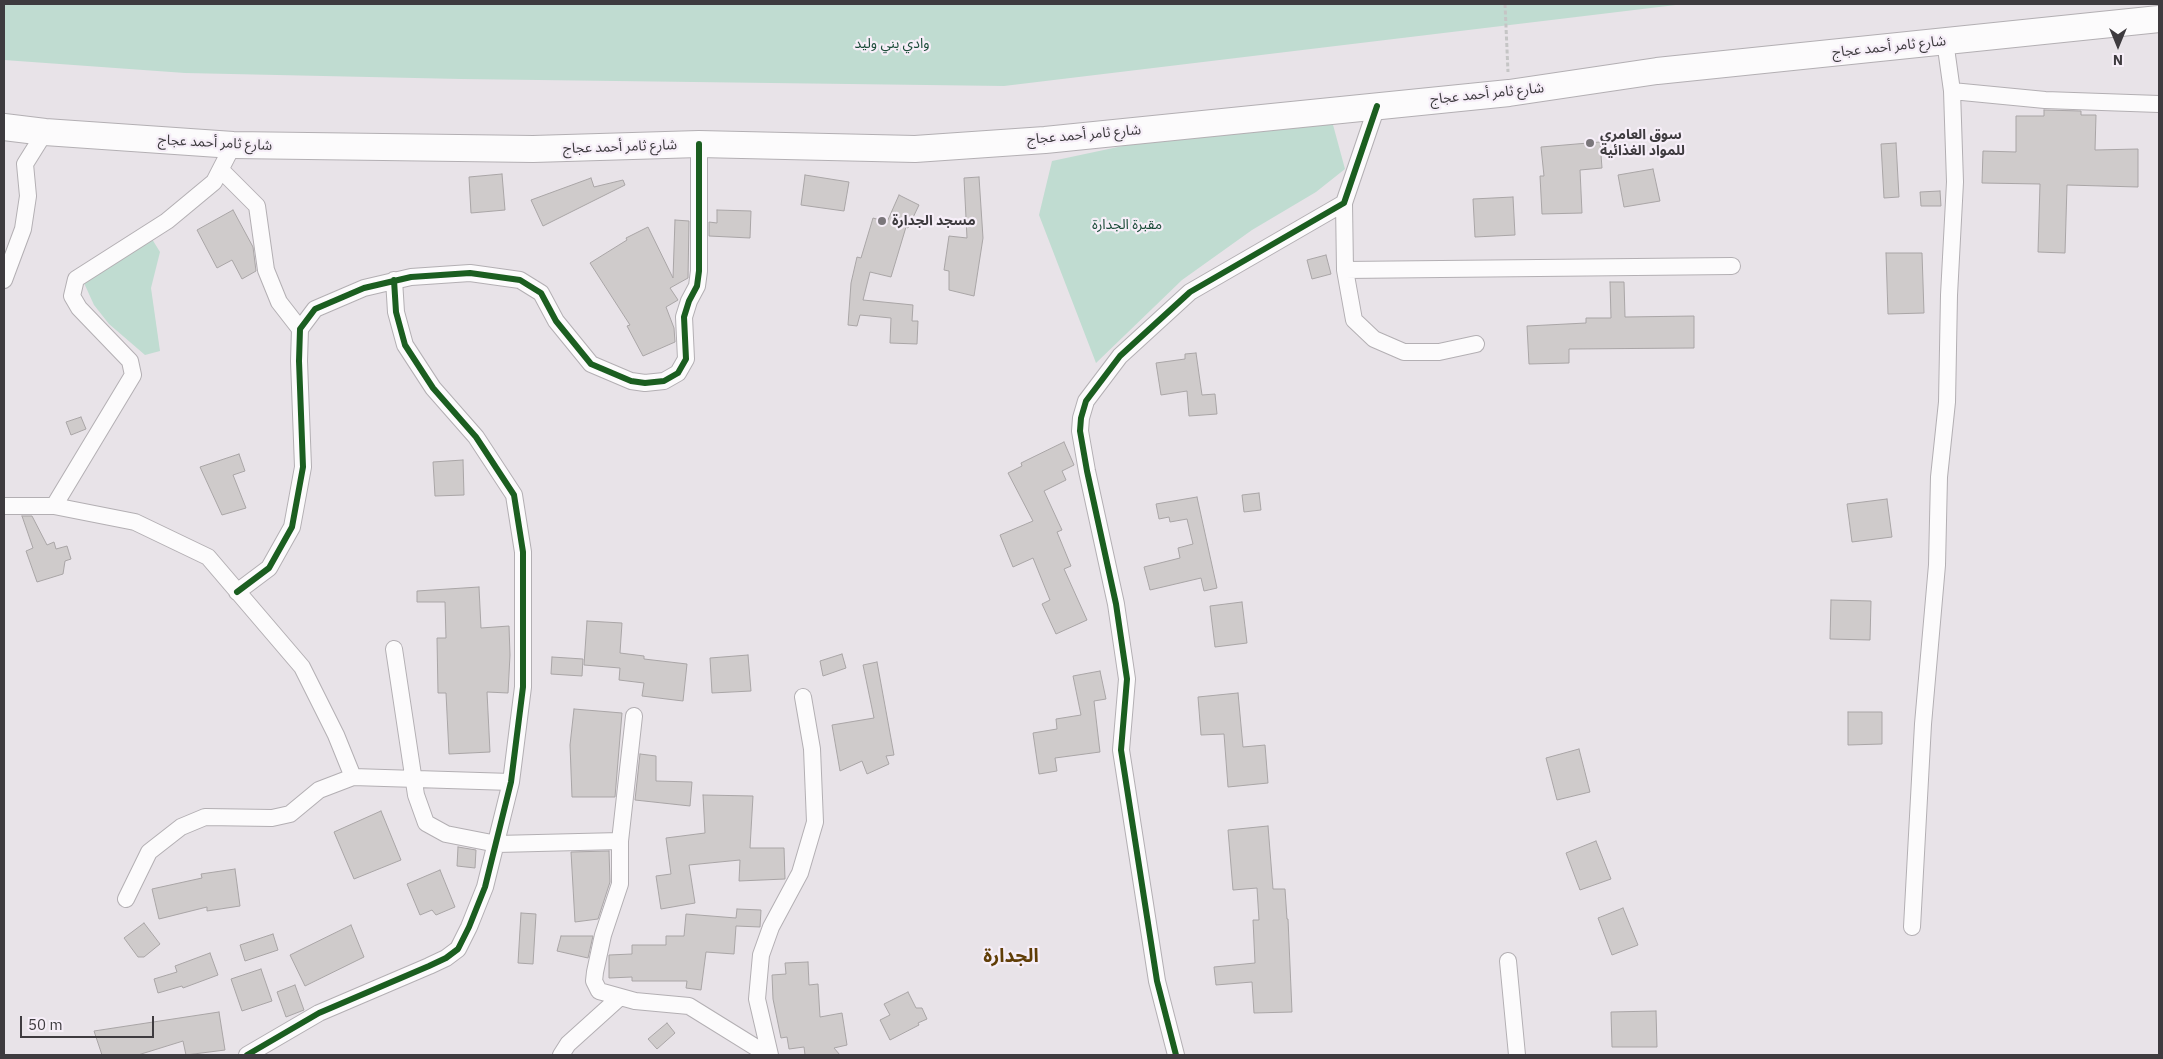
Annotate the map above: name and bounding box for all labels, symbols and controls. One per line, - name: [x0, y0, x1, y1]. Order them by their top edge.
- north arrow: [2093, 20, 2143, 70]
- street label: شارع ثامر أحمد عجاج: [1831, 33, 1947, 61]
- park label: وادي بني وليد: [855, 36, 929, 52]
- text: N: [2113, 51, 2123, 69]
- street label: شارع ثامر أحمد عجاج: [1429, 80, 1545, 108]
- street label: شارع ثامر أحمد عجاج: [1026, 122, 1142, 148]
- place label: سوق العامري للمواد الغذائية: [1600, 127, 1685, 160]
- street label: شارع ثامر أحمد عجاج: [157, 132, 273, 154]
- street label: شارع ثامر أحمد عجاج: [563, 137, 677, 157]
- marker: سوق العامري للمواد الغذائية: [1584, 137, 1596, 149]
- place label: مسجد الجدارة: [892, 213, 976, 229]
- marker: مسجد الجدارة: [876, 215, 888, 227]
- park label: مقبرة الجدارة: [1092, 217, 1162, 233]
- district label: الجدارة: [983, 946, 1039, 968]
- scale bar: [22, 1006, 156, 1038]
- text: 50 m: [28, 1015, 63, 1034]

